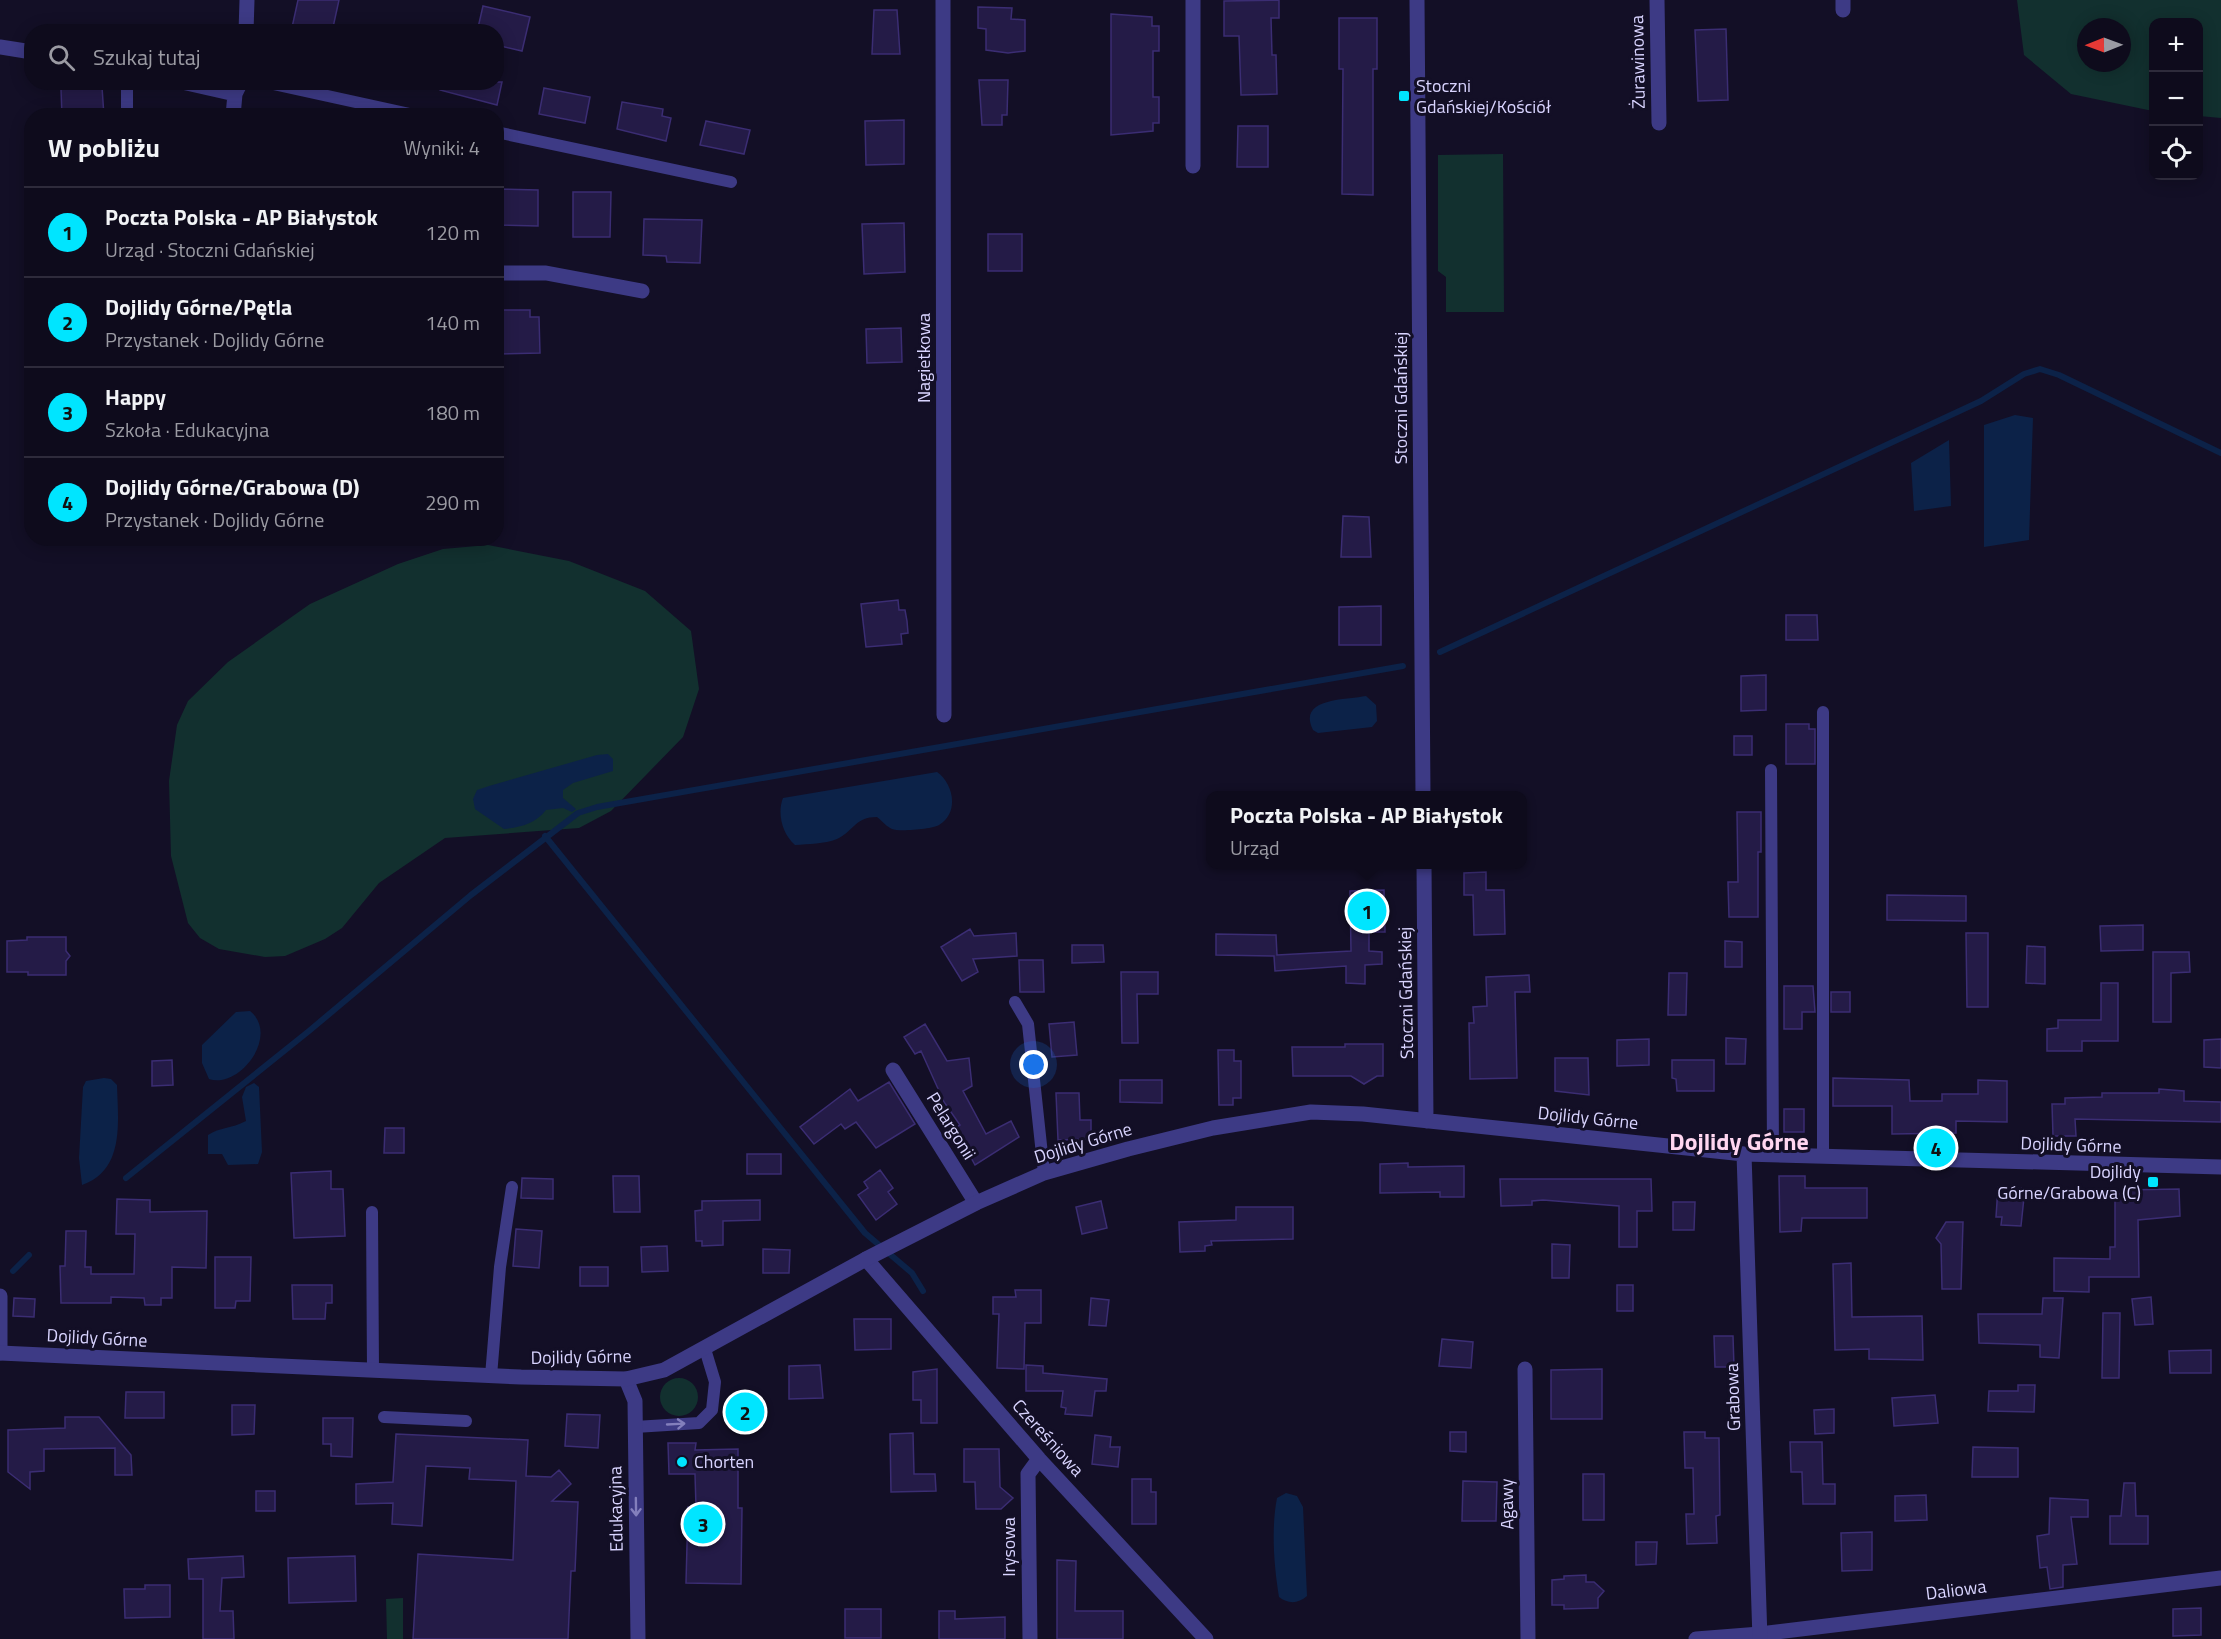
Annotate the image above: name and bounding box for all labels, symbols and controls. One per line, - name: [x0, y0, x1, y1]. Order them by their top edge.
- street label: Żurawinowa: [1623, 15, 1652, 109]
- north arrow: [2077, 18, 2131, 72]
- map controls: [2149, 18, 2203, 180]
- button: +: [2149, 18, 2203, 72]
- search box: [24, 24, 504, 90]
- text: Szukaj tutaj: [93, 40, 201, 74]
- icon: search: [45, 41, 78, 74]
- place label: Stoczni Gdańskiej/Kościół: [1416, 72, 1552, 120]
- button: −: [2149, 72, 2203, 126]
- marker: Stoczni Gdańskiej/Kościół: [1397, 89, 1411, 103]
- button: locate: [2149, 126, 2203, 180]
- text: W pobliżu: [48, 128, 160, 167]
- text: Wyniki: 4: [404, 132, 480, 163]
- text: Poczta Polska - AP Białystok: [105, 200, 378, 234]
- text: 1: [62, 217, 73, 248]
- text: 120 m: [425, 217, 480, 248]
- text: Urząd · Stoczni Gdańskiej: [105, 234, 315, 265]
- text: Dojlidy Górne/Pętla: [105, 290, 292, 324]
- text: 2: [62, 307, 73, 338]
- text: 140 m: [425, 307, 480, 338]
- street label: Nagietkowa: [910, 313, 937, 403]
- text: Przystanek · Dojlidy Górne: [105, 324, 324, 355]
- street label: Stoczni Gdańskiej: [1387, 332, 1414, 464]
- text: Happy: [105, 380, 166, 414]
- text: 3: [62, 397, 73, 428]
- text: 180 m: [425, 397, 480, 428]
- text: Szkoła · Edukacyjna: [105, 414, 269, 445]
- text: Dojlidy Górne/Grabowa (D): [105, 470, 360, 504]
- text: 4: [62, 487, 73, 518]
- text: 290 m: [425, 487, 480, 518]
- text: Przystanek · Dojlidy Górne: [105, 504, 324, 535]
- popup: [1206, 791, 1527, 869]
- text: Poczta Polska - AP Białystok: [1230, 798, 1503, 832]
- text: Urząd: [1230, 832, 1280, 863]
- pin: 1: [1348, 888, 1386, 934]
- street label: Stoczni Gdańskiej: [1391, 927, 1420, 1059]
- your location: [1019, 1050, 1048, 1079]
- street label: Pelargonii: [920, 1087, 983, 1165]
- street label: Dojlidy Górne: [1536, 1099, 1640, 1136]
- street label: Dojlidy Górne: [1031, 1115, 1135, 1170]
- district label: Dojlidy Górne: [1669, 1123, 1809, 1159]
- pin: 4: [1916, 1126, 1956, 1170]
- street label: Dojlidy Górne: [2020, 1129, 2122, 1160]
- place label: Dojlidy Górne/Grabowa (C): [1997, 1158, 2141, 1206]
- marker: Dojlidy Górne/Grabowa (C): [2146, 1175, 2160, 1189]
- street label: Dojlidy Górne: [46, 1321, 148, 1354]
- street label: Dojlidy Górne: [530, 1342, 632, 1371]
- street label: Grabowa: [1718, 1363, 1747, 1431]
- pin: 2: [726, 1390, 764, 1434]
- street label: Czereśniowa: [1006, 1393, 1091, 1482]
- one-way arrow: [666, 1418, 686, 1429]
- place label: Chorten: [694, 1448, 754, 1475]
- marker: Chorten: [675, 1455, 689, 1469]
- street label: Edukacyjna: [601, 1466, 630, 1552]
- street label: Agawy: [1493, 1478, 1520, 1530]
- one-way arrow: [630, 1496, 641, 1516]
- pin: 3: [684, 1502, 722, 1546]
- street label: Irysowa: [995, 1517, 1022, 1577]
- street label: Daliowa: [1924, 1572, 1988, 1607]

